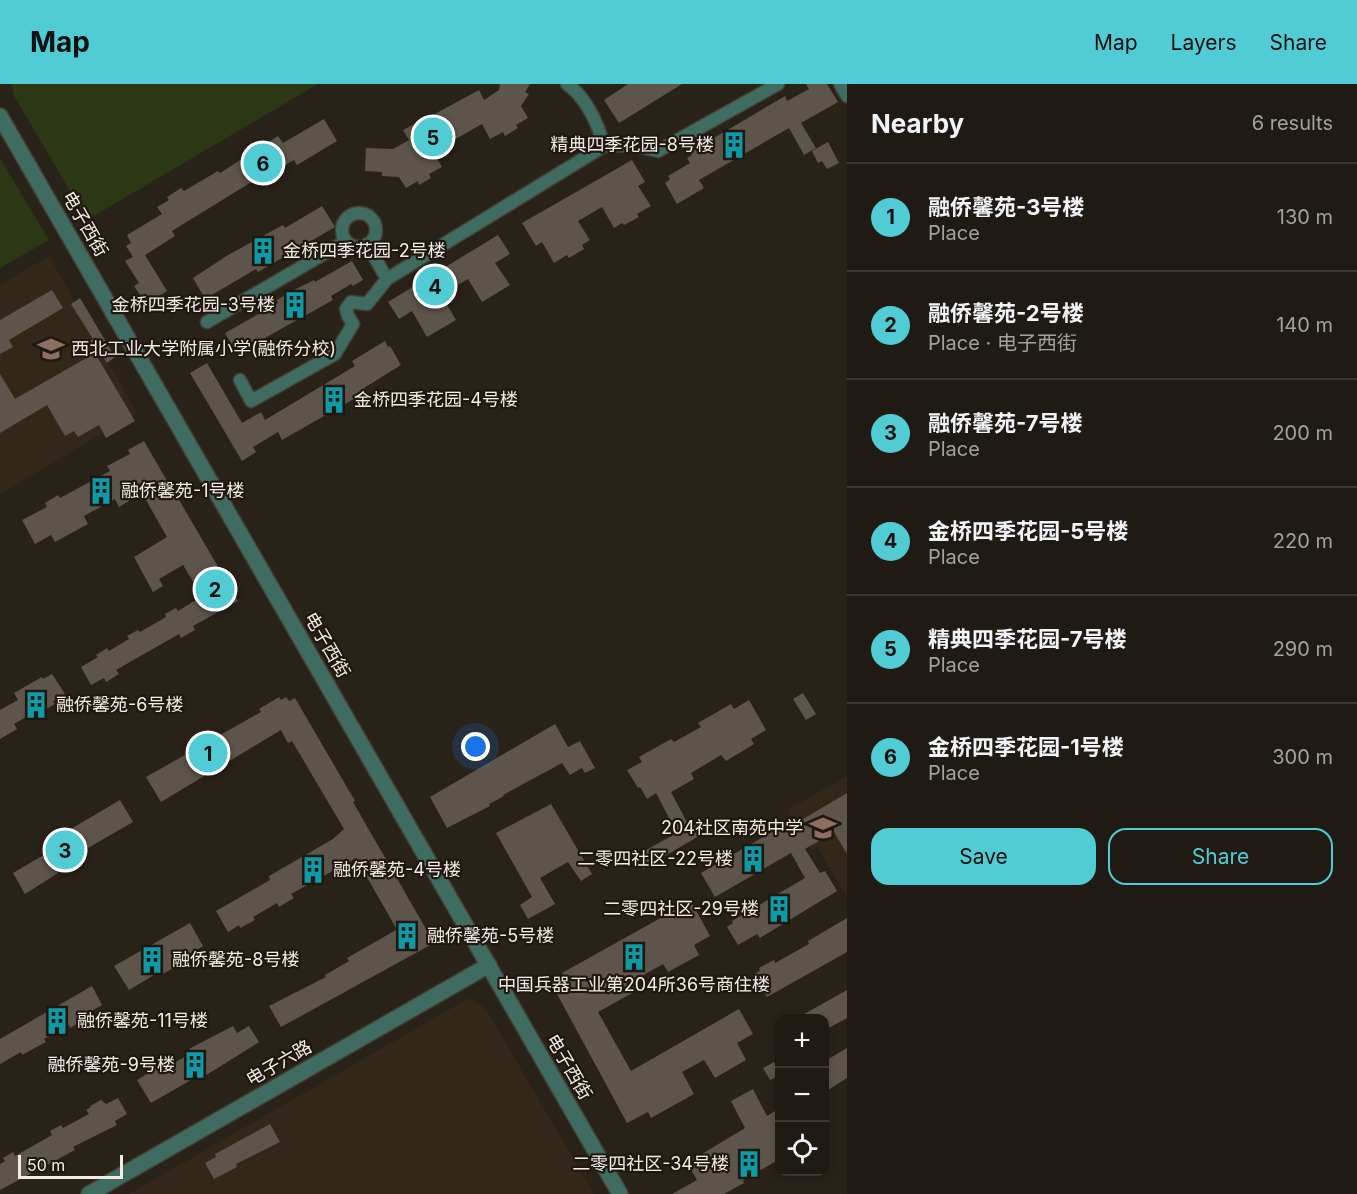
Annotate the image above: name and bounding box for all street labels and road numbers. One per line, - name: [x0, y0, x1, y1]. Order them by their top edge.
- street label: 电子西街: [58, 187, 113, 260]
- street label: 电子西街: [300, 608, 355, 681]
- street label: 电子西街: [542, 1030, 597, 1103]
- street label: 电子六路: [242, 1035, 315, 1090]

